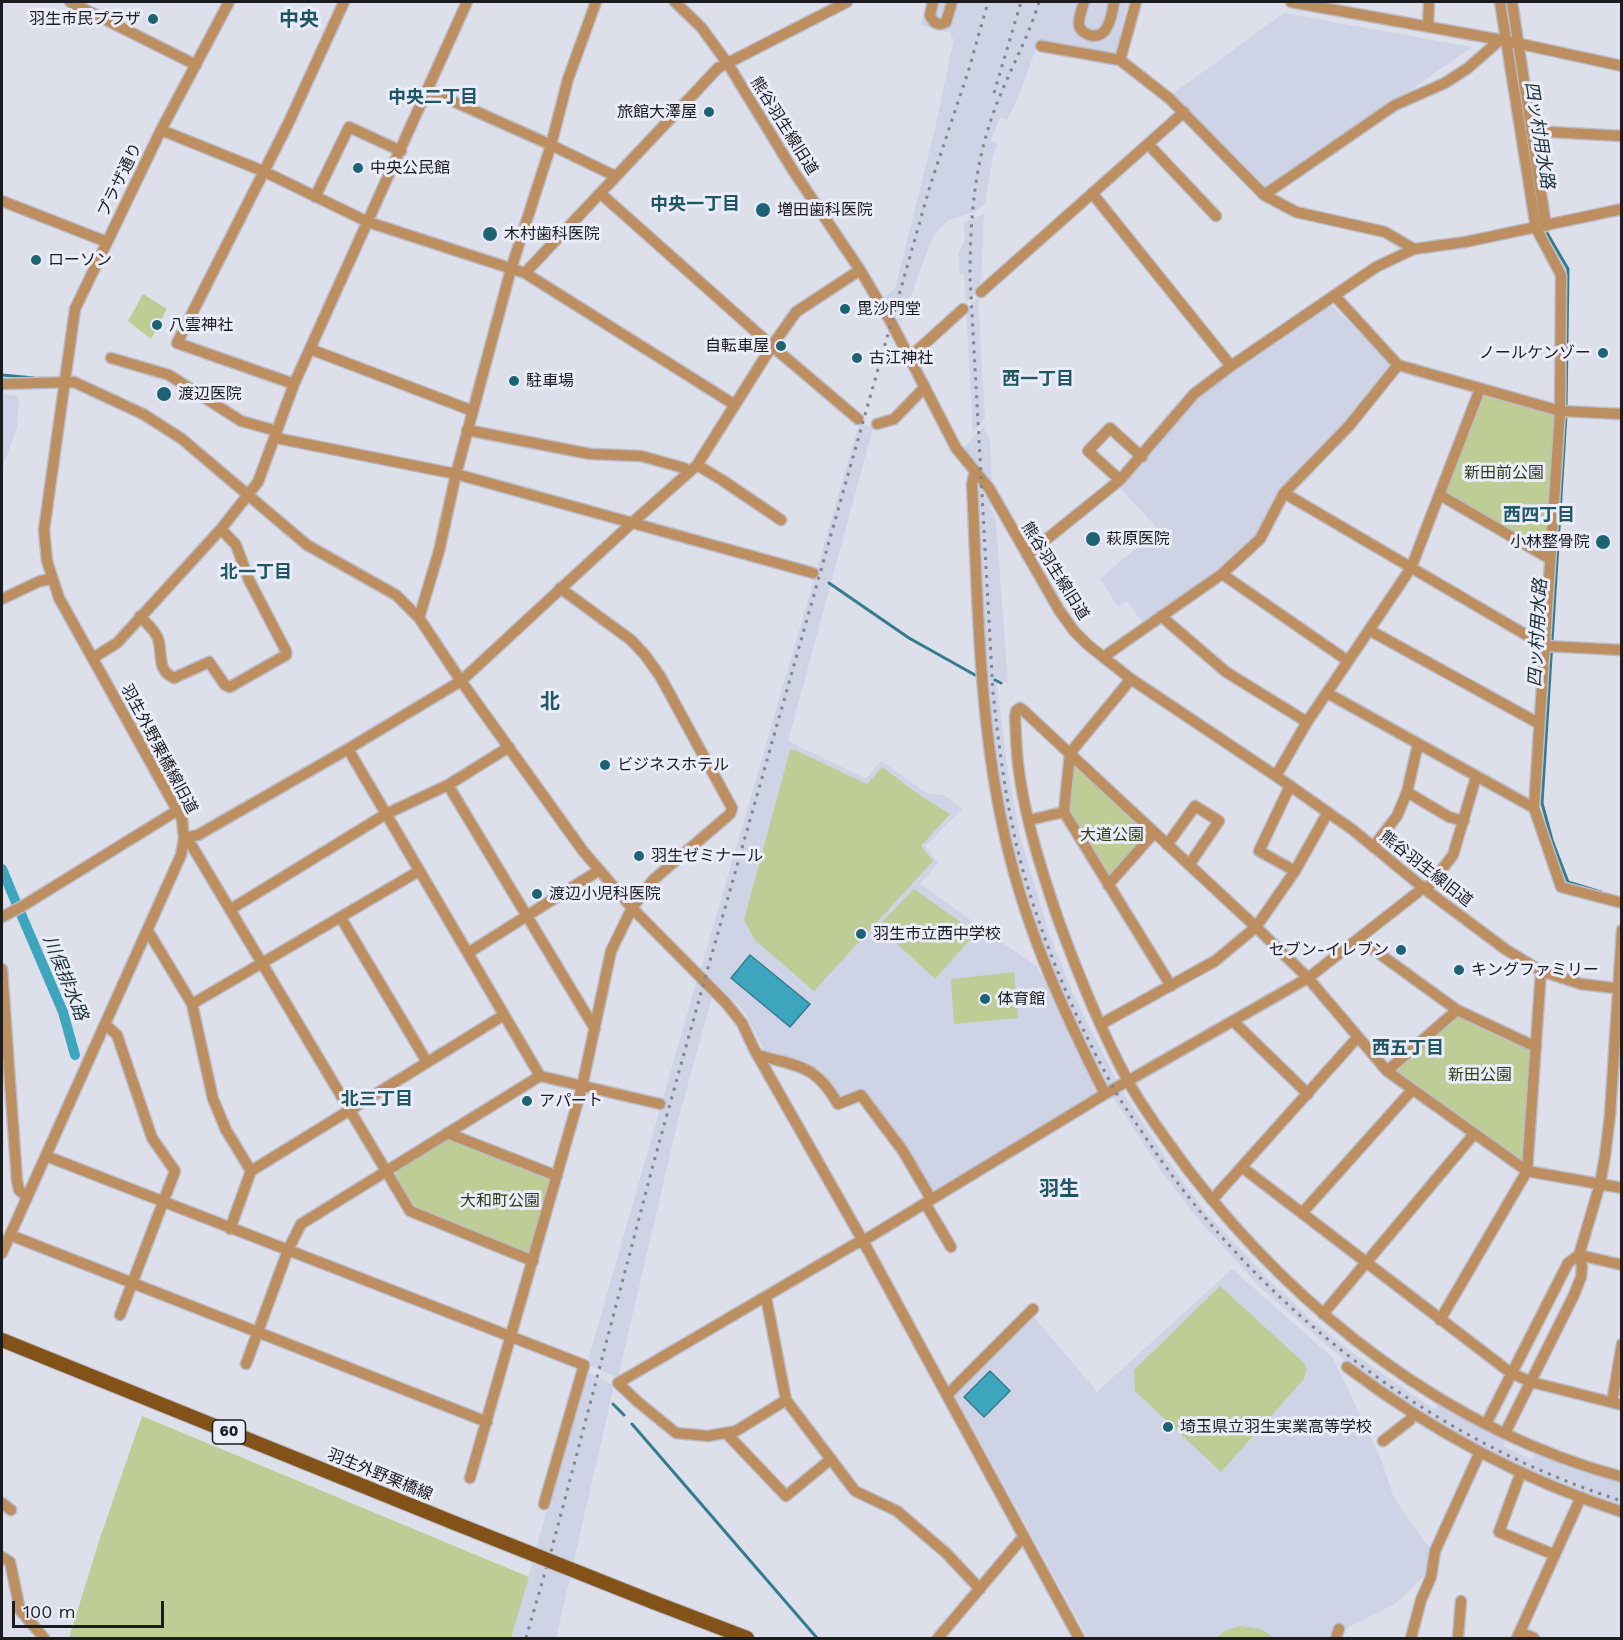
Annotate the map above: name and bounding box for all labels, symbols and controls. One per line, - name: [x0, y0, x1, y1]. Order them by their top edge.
- district label: 中央: [279, 8, 319, 32]
- place label: 羽生市民プラザ: [29, 9, 141, 29]
- marker: 羽生市民プラザ: [146, 12, 160, 26]
- street label: 熊谷羽生線旧道: [746, 73, 822, 179]
- water label: 四ッ村用水路: [1520, 80, 1558, 190]
- district label: 中央二丁目: [388, 87, 478, 109]
- place label: 旅館大澤屋: [617, 102, 697, 122]
- marker: 旅館大澤屋: [702, 105, 716, 119]
- street label: プラザ通り: [94, 140, 146, 220]
- place label: 中央公民館: [370, 158, 450, 178]
- marker: 中央公民館: [351, 161, 365, 175]
- district label: 中央一丁目: [650, 194, 740, 216]
- place label: 増田歯科医院: [777, 200, 873, 220]
- marker: 増田歯科医院: [754, 201, 772, 219]
- place label: 木村歯科医院: [504, 224, 600, 244]
- marker: 木村歯科医院: [481, 225, 499, 243]
- place label: ローソン: [48, 250, 112, 270]
- marker: ローソン: [29, 253, 43, 267]
- place label: 毘沙門堂: [857, 299, 921, 319]
- marker: 毘沙門堂: [838, 302, 852, 316]
- place label: 八雲神社: [169, 315, 233, 335]
- marker: 八雲神社: [150, 318, 164, 332]
- place label: 自転車屋: [705, 336, 769, 356]
- marker: 自転車屋: [774, 339, 788, 353]
- place label: ノールケンゾー: [1479, 343, 1591, 363]
- marker: ノールケンゾー: [1596, 346, 1610, 360]
- place label: 古江神社: [869, 348, 933, 368]
- marker: 古江神社: [850, 351, 864, 365]
- district label: 西一丁目: [1002, 369, 1074, 391]
- place label: 駐車場: [526, 371, 574, 391]
- marker: 駐車場: [507, 374, 521, 388]
- place label: 渡辺医院: [178, 384, 242, 404]
- marker: 渡辺医院: [155, 385, 173, 403]
- park label: 新田前公園: [1464, 463, 1544, 483]
- district label: 西四丁目: [1503, 505, 1575, 527]
- street label: 熊谷羽生線旧道: [1017, 518, 1093, 624]
- place label: 萩原医院: [1106, 529, 1170, 549]
- marker: 萩原医院: [1084, 530, 1102, 548]
- place label: 小林整骨院: [1510, 532, 1590, 552]
- marker: 小林整骨院: [1594, 533, 1612, 551]
- district label: 北一丁目: [220, 562, 292, 584]
- water label: 四ッ村用水路: [1524, 579, 1552, 687]
- street label: 羽生外野栗橋線旧道: [117, 681, 201, 817]
- district label: 北: [540, 690, 560, 714]
- place label: ビジネスホテル: [617, 755, 729, 775]
- marker: ビジネスホテル: [598, 758, 612, 772]
- park label: 大道公園: [1080, 825, 1144, 845]
- street label: 熊谷羽生線旧道: [1376, 827, 1476, 911]
- place label: 羽生ゼミナール: [651, 846, 763, 866]
- marker: 羽生ゼミナール: [632, 849, 646, 863]
- place label: 渡辺小児科医院: [549, 884, 661, 904]
- marker: 渡辺小児科医院: [530, 887, 544, 901]
- place label: 羽生市立西中学校: [873, 924, 1001, 944]
- marker: 羽生市立西中学校: [854, 927, 868, 941]
- water label: 川俣排水路: [38, 932, 92, 1024]
- place label: セブン-イレブン: [1269, 940, 1389, 960]
- marker: セブン-イレブン: [1394, 943, 1408, 957]
- place label: キングファミリー: [1471, 960, 1599, 980]
- marker: キングファミリー: [1452, 963, 1466, 977]
- place label: 体育館: [997, 989, 1045, 1009]
- marker: 体育館: [978, 992, 992, 1006]
- district label: 西五丁目: [1372, 1038, 1444, 1060]
- park label: 新田公園: [1448, 1065, 1512, 1085]
- district label: 北三丁目: [341, 1089, 413, 1111]
- place label: アパート: [539, 1091, 603, 1111]
- marker: アパート: [520, 1094, 534, 1108]
- district label: 羽生: [1039, 1177, 1079, 1201]
- park label: 大和町公園: [460, 1191, 540, 1211]
- place label: 埼玉県立羽生実業高等学校: [1180, 1417, 1372, 1437]
- road number: 60: [212, 1420, 246, 1444]
- marker: 埼玉県立羽生実業高等学校: [1161, 1420, 1175, 1434]
- street label: 羽生外野栗橋線: [324, 1445, 436, 1505]
- scale bar: [15, 1589, 166, 1627]
- text: 100 m: [23, 1601, 76, 1622]

